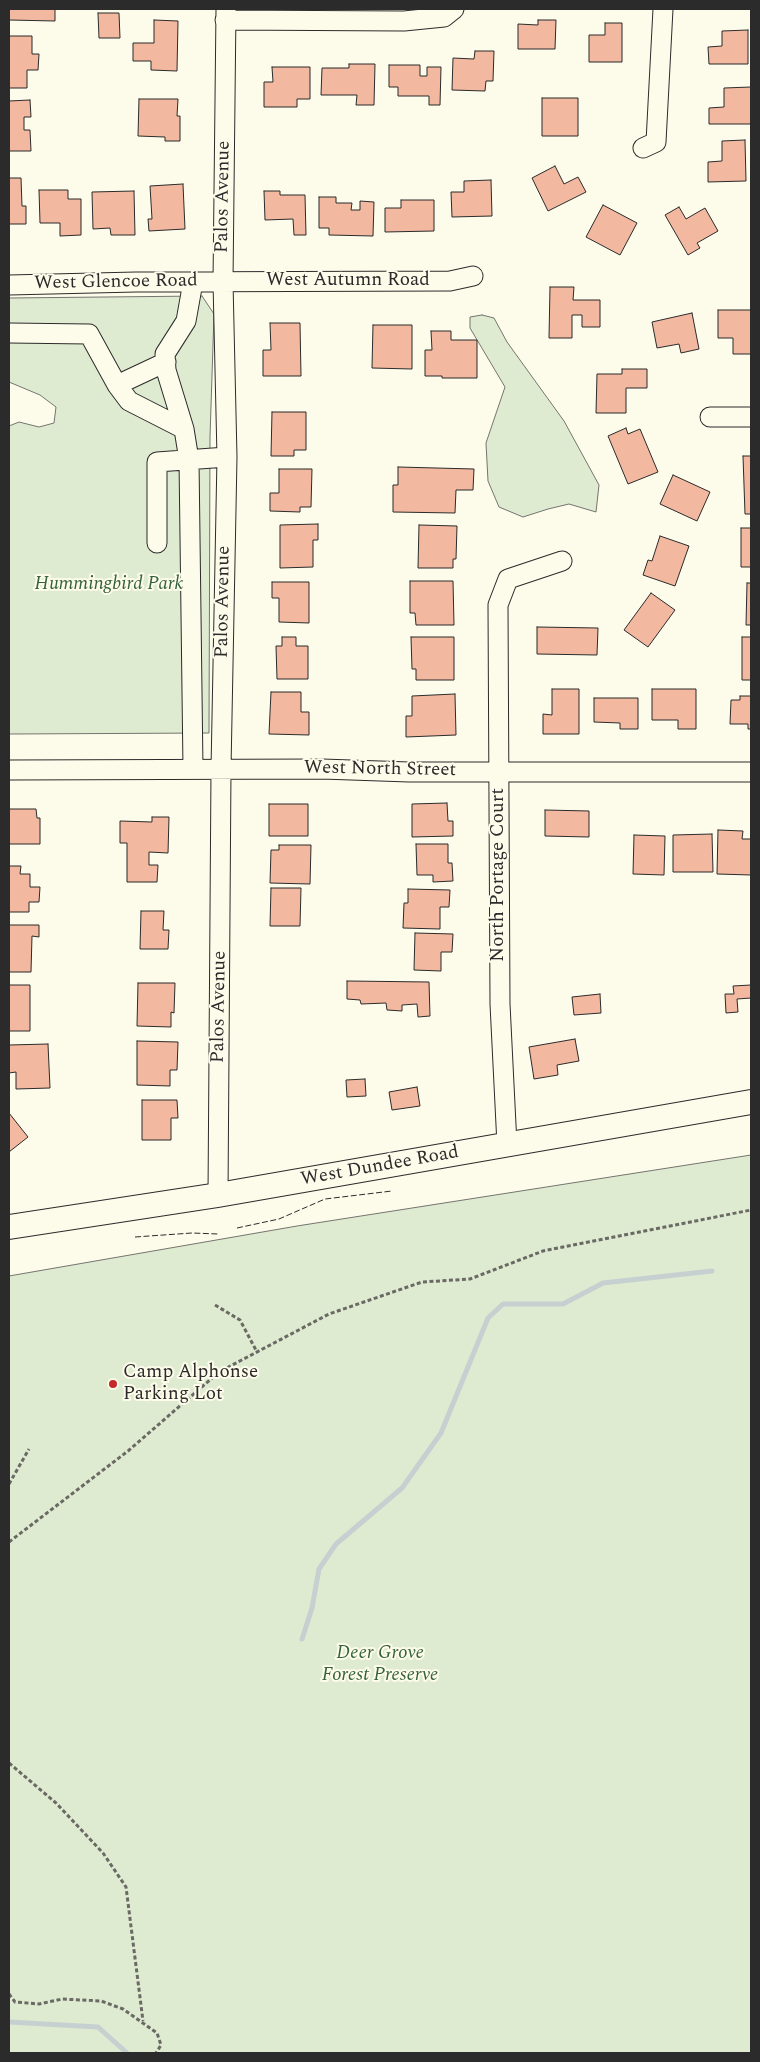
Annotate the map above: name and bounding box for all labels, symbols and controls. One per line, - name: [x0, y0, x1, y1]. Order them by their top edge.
- street label: Palos Avenue: [212, 141, 236, 253]
- street label: West Glencoe Road: [34, 270, 198, 296]
- street label: West Autumn Road: [266, 270, 430, 292]
- street label: Palos Avenue: [212, 546, 236, 658]
- park label: Hummingbird Park: [35, 574, 183, 596]
- street label: West North Street: [304, 757, 456, 783]
- street label: North Portage Court: [488, 788, 510, 962]
- street label: Palos Avenue: [208, 951, 232, 1063]
- street label: West Dundee Road: [299, 1142, 461, 1192]
- place label: Camp Alphonse Parking Lot: [123, 1362, 258, 1406]
- marker: Camp Alphonse Parking Lot: [107, 1378, 119, 1390]
- park label: Deer Grove Forest Preserve: [322, 1643, 438, 1687]

